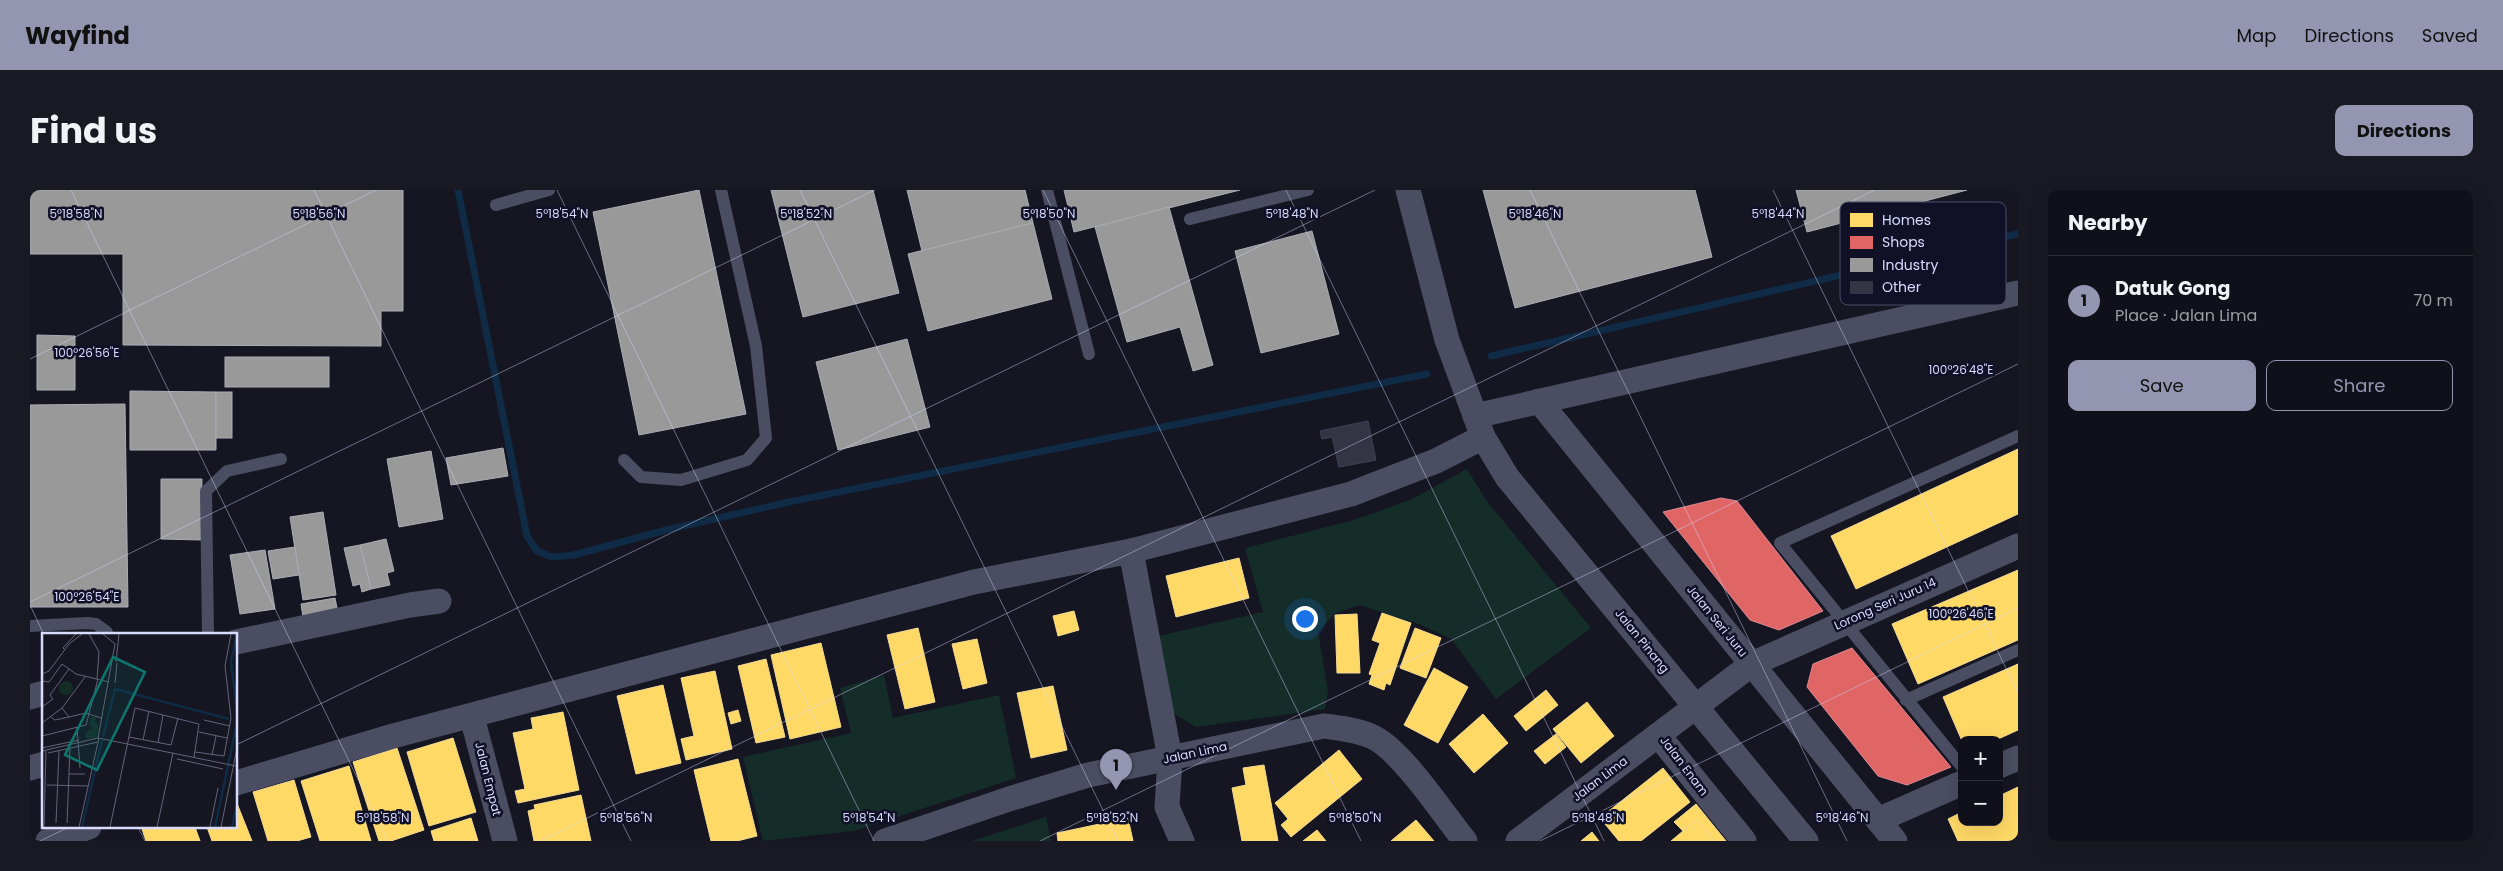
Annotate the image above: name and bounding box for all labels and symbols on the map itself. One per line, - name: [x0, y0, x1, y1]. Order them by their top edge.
- legend: [1840, 202, 2006, 305]
- text: 5°18'58"N: [50, 205, 102, 222]
- text: 5°18'56"N: [293, 205, 345, 222]
- text: 5°18'54"N: [536, 205, 588, 222]
- text: 5°18'52"N: [780, 205, 832, 222]
- text: 5°18'50"N: [1023, 205, 1075, 222]
- text: 5°18'48"N: [1266, 205, 1318, 222]
- text: 5°18'46"N: [1509, 205, 1561, 222]
- text: 5°18'44"N: [1752, 205, 1804, 222]
- text: Homes: [1882, 210, 1931, 230]
- text: Shops: [1882, 232, 1925, 252]
- text: Industry: [1882, 255, 1938, 275]
- text: Other: [1882, 277, 1921, 297]
- text: 100°26'56"E: [54, 344, 120, 361]
- text: 100°26'48"E: [1928, 361, 1994, 378]
- street label: Lorong Seri Juru 14: [1831, 573, 1939, 634]
- street label: Jalan Seri Juru: [1683, 581, 1752, 660]
- text: 100°26'54"E: [54, 588, 120, 605]
- street label: Jalan Pinang: [1611, 605, 1674, 676]
- text: 100°26'46"E: [1928, 605, 1994, 622]
- your location: [1292, 606, 1318, 632]
- inset map: [42, 633, 238, 828]
- street label: Jalan Enam: [1656, 732, 1712, 799]
- street label: Jalan Lima: [1161, 737, 1228, 768]
- street label: Jalan Empat: [471, 740, 506, 818]
- pin: 1: [1100, 749, 1132, 790]
- street label: Jalan Lima: [1569, 752, 1631, 805]
- text: 5°18'58"N: [357, 809, 409, 826]
- text: 5°18'56"N: [600, 809, 652, 826]
- text: 5°18'54"N: [843, 809, 895, 826]
- text: 5°18'52"N: [1086, 809, 1138, 826]
- text: 5°18'50"N: [1329, 809, 1381, 826]
- text: 5°18'48"N: [1572, 809, 1624, 826]
- text: 5°18'46"N: [1816, 809, 1868, 826]

